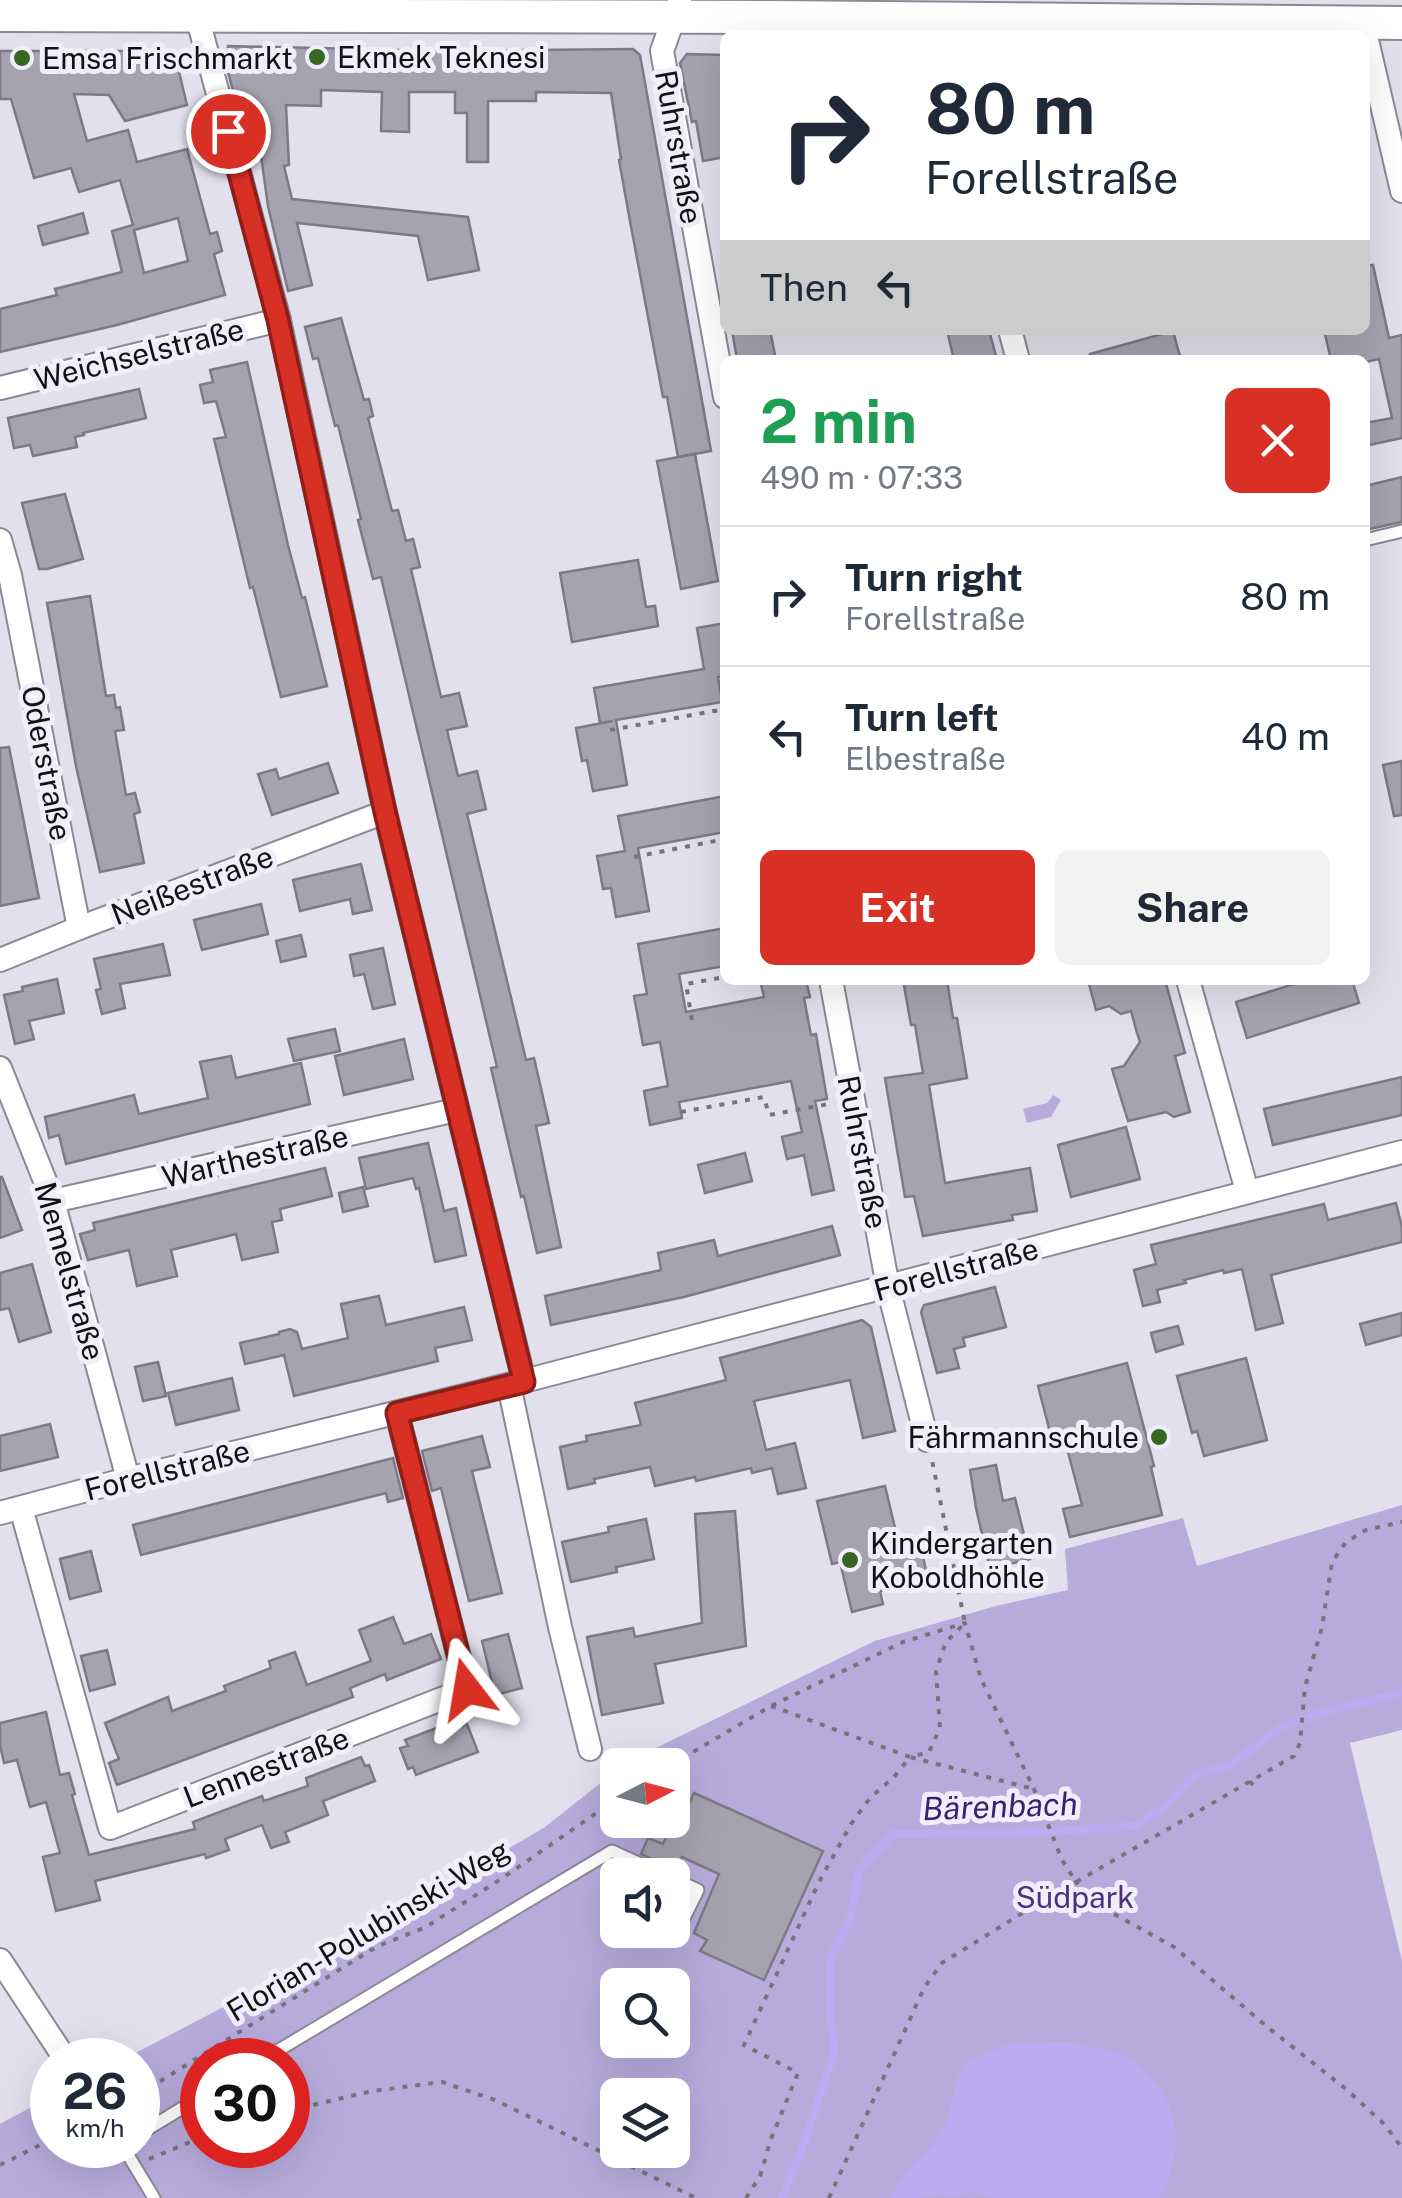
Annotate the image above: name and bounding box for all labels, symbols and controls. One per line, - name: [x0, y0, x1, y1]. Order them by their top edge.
- place label: Ekmek Teknesi: [337, 39, 546, 75]
- place label: Emsa Frischmarkt: [42, 40, 293, 76]
- marker: Ekmek Teknesi: [306, 46, 328, 68]
- marker: Emsa Frischmarkt: [11, 47, 33, 69]
- street label: Ruhrstraße: [648, 67, 710, 227]
- text: 80 m: [925, 67, 1095, 150]
- icon: right: [760, 70, 890, 200]
- pin: [186, 89, 271, 174]
- icon: arrive: [201, 104, 256, 159]
- text: Forellstraße: [925, 151, 1179, 204]
- icon: left: [868, 260, 923, 315]
- text: Then: [760, 265, 848, 310]
- street label: Weichselstraße: [30, 311, 248, 397]
- text: 2 min: [760, 386, 917, 457]
- button: close: [1225, 388, 1330, 493]
- text: 490 m · 07:33: [760, 459, 963, 496]
- text: Turn right: [845, 555, 1023, 600]
- icon: right: [760, 569, 815, 624]
- text: 80 m: [1240, 574, 1330, 619]
- text: Forellstraße: [845, 600, 1025, 637]
- street label: Oderstraße: [14, 682, 80, 844]
- text: Turn left: [845, 695, 999, 740]
- icon: left: [760, 709, 815, 764]
- text: 40 m: [1241, 714, 1330, 759]
- text: Elbestraße: [845, 740, 1006, 777]
- street label: Neißestraße: [106, 838, 278, 932]
- button: Exit: [760, 850, 1035, 965]
- button: Share: [1055, 850, 1330, 965]
- street label: Ruhrstraße: [830, 1072, 896, 1232]
- street label: Warthestraße: [158, 1117, 352, 1195]
- street label: Memelstraße: [27, 1178, 113, 1364]
- street label: Forellstraße: [870, 1230, 1042, 1308]
- place label: Fährmannschule: [907, 1419, 1139, 1455]
- marker: Fährmannschule: [1148, 1426, 1170, 1448]
- street label: Forellstraße: [81, 1432, 253, 1508]
- place label: Kindergarten Koboldhöhle: [870, 1525, 1053, 1595]
- marker: Kindergarten Koboldhöhle: [839, 1549, 861, 1571]
- position arrow: [415, 1637, 519, 1741]
- street label: Lennestraße: [178, 1719, 354, 1815]
- north arrow: [600, 1748, 690, 1838]
- map controls: [600, 1748, 690, 2168]
- water label: Bärenbach: [922, 1785, 1078, 1827]
- street label: Florian-Polubinski-Weg: [220, 1831, 516, 2029]
- button: sound: [600, 1858, 690, 1948]
- park label: Südpark: [1016, 1879, 1134, 1915]
- button: search: [600, 1968, 690, 2058]
- speed limit sign: 30: [180, 2038, 310, 2168]
- text: 26: [63, 2061, 127, 2120]
- button: layers: [600, 2078, 690, 2168]
- text: km/h: [66, 2113, 124, 2143]

